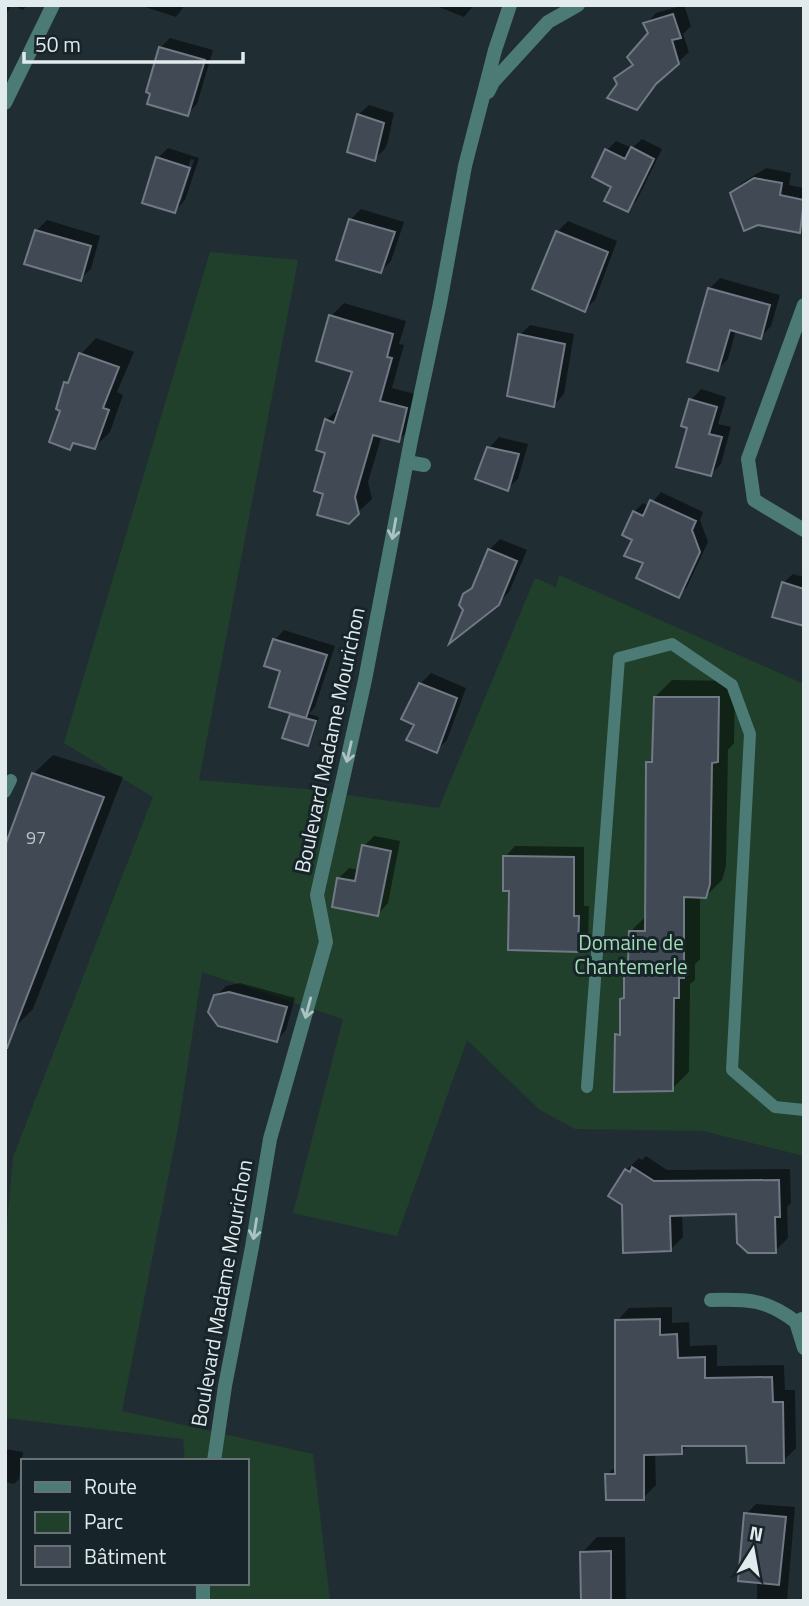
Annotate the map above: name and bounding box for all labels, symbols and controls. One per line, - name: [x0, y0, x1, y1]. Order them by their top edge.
- scale bar: [24, 21, 243, 65]
- text: 50 m: [35, 28, 81, 60]
- one-way arrow: [387, 517, 401, 540]
- street label: Boulevard Madame Mourichon: [285, 604, 373, 876]
- one-way arrow: [342, 740, 356, 763]
- house number: 97: [26, 824, 46, 851]
- park label: Domaine de Chantemerle: [574, 926, 688, 982]
- one-way arrow: [301, 996, 314, 1019]
- street label: Boulevard Madame Mourichon: [182, 1157, 260, 1429]
- one-way arrow: [248, 1217, 261, 1240]
- legend: [21, 1459, 248, 1585]
- text: Route: [84, 1470, 137, 1502]
- text: Parc: [84, 1505, 123, 1537]
- north arrow: [718, 1515, 788, 1585]
- text: N: [747, 1517, 766, 1548]
- text: Bâtiment: [84, 1540, 167, 1572]

